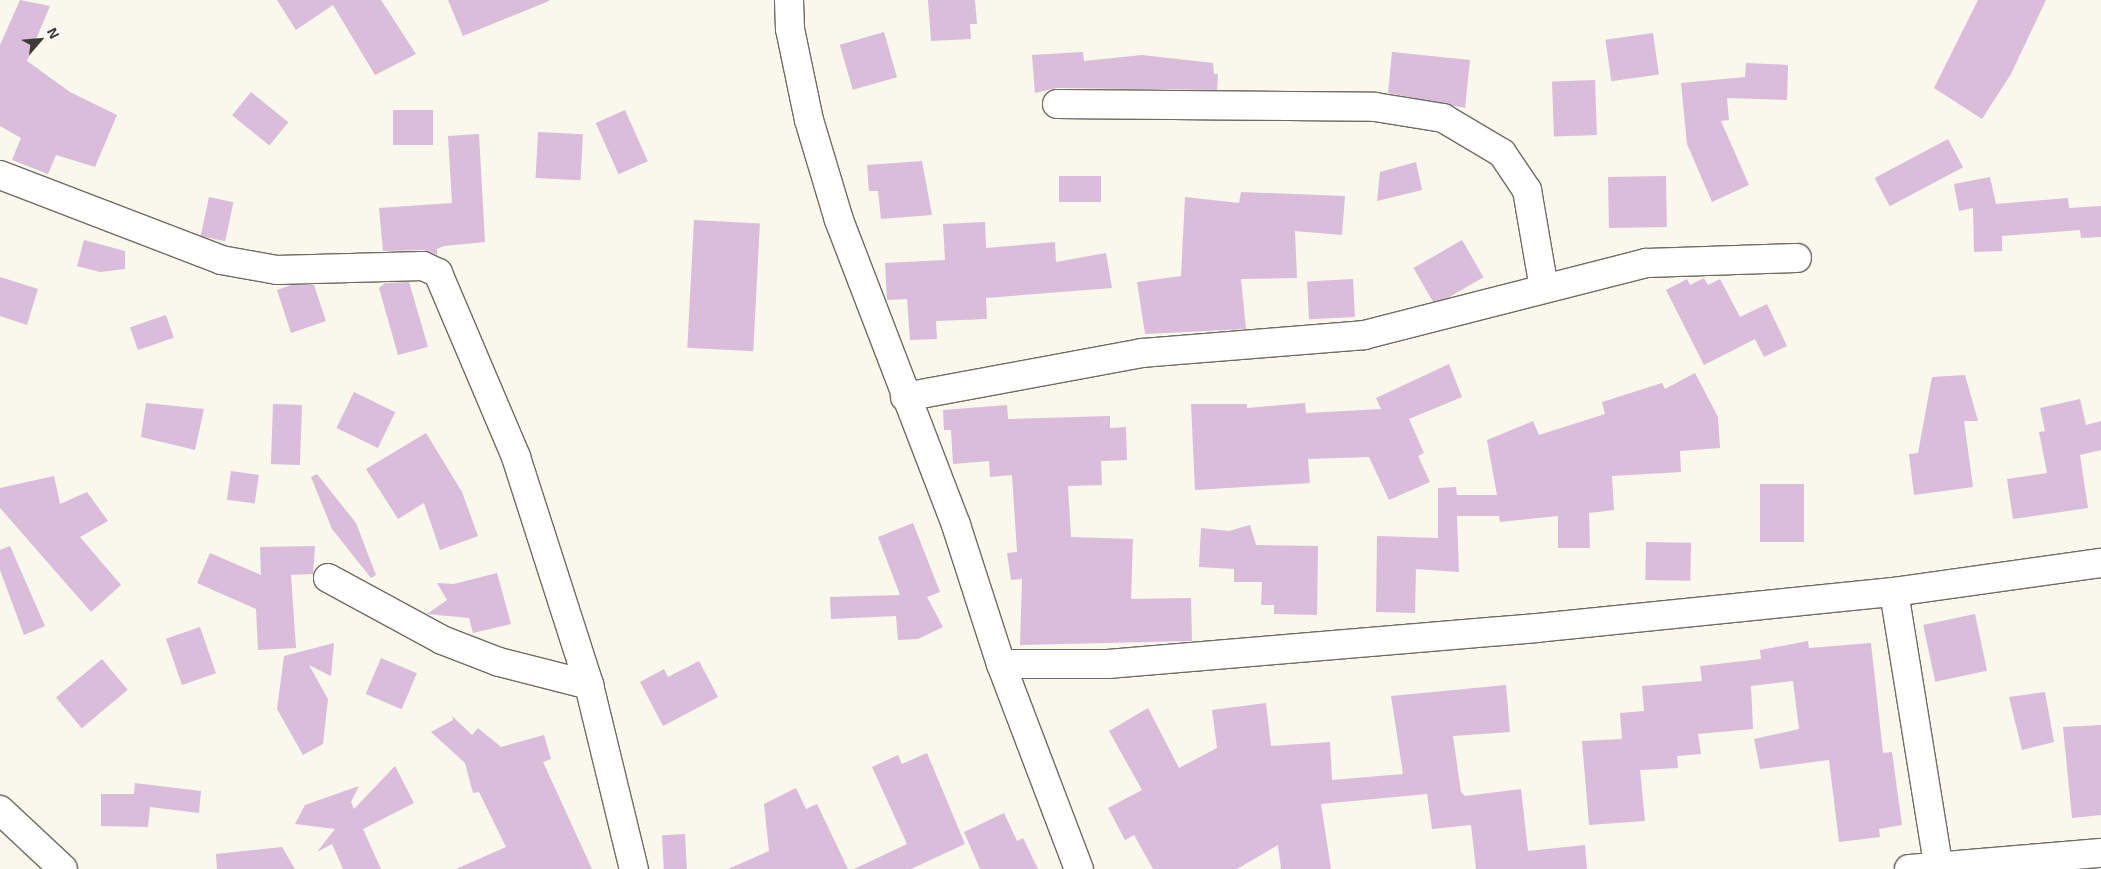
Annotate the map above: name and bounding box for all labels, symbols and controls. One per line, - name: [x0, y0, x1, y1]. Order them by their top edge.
- north arrow: [15, 15, 65, 65]
- text: N: [44, 25, 64, 41]

